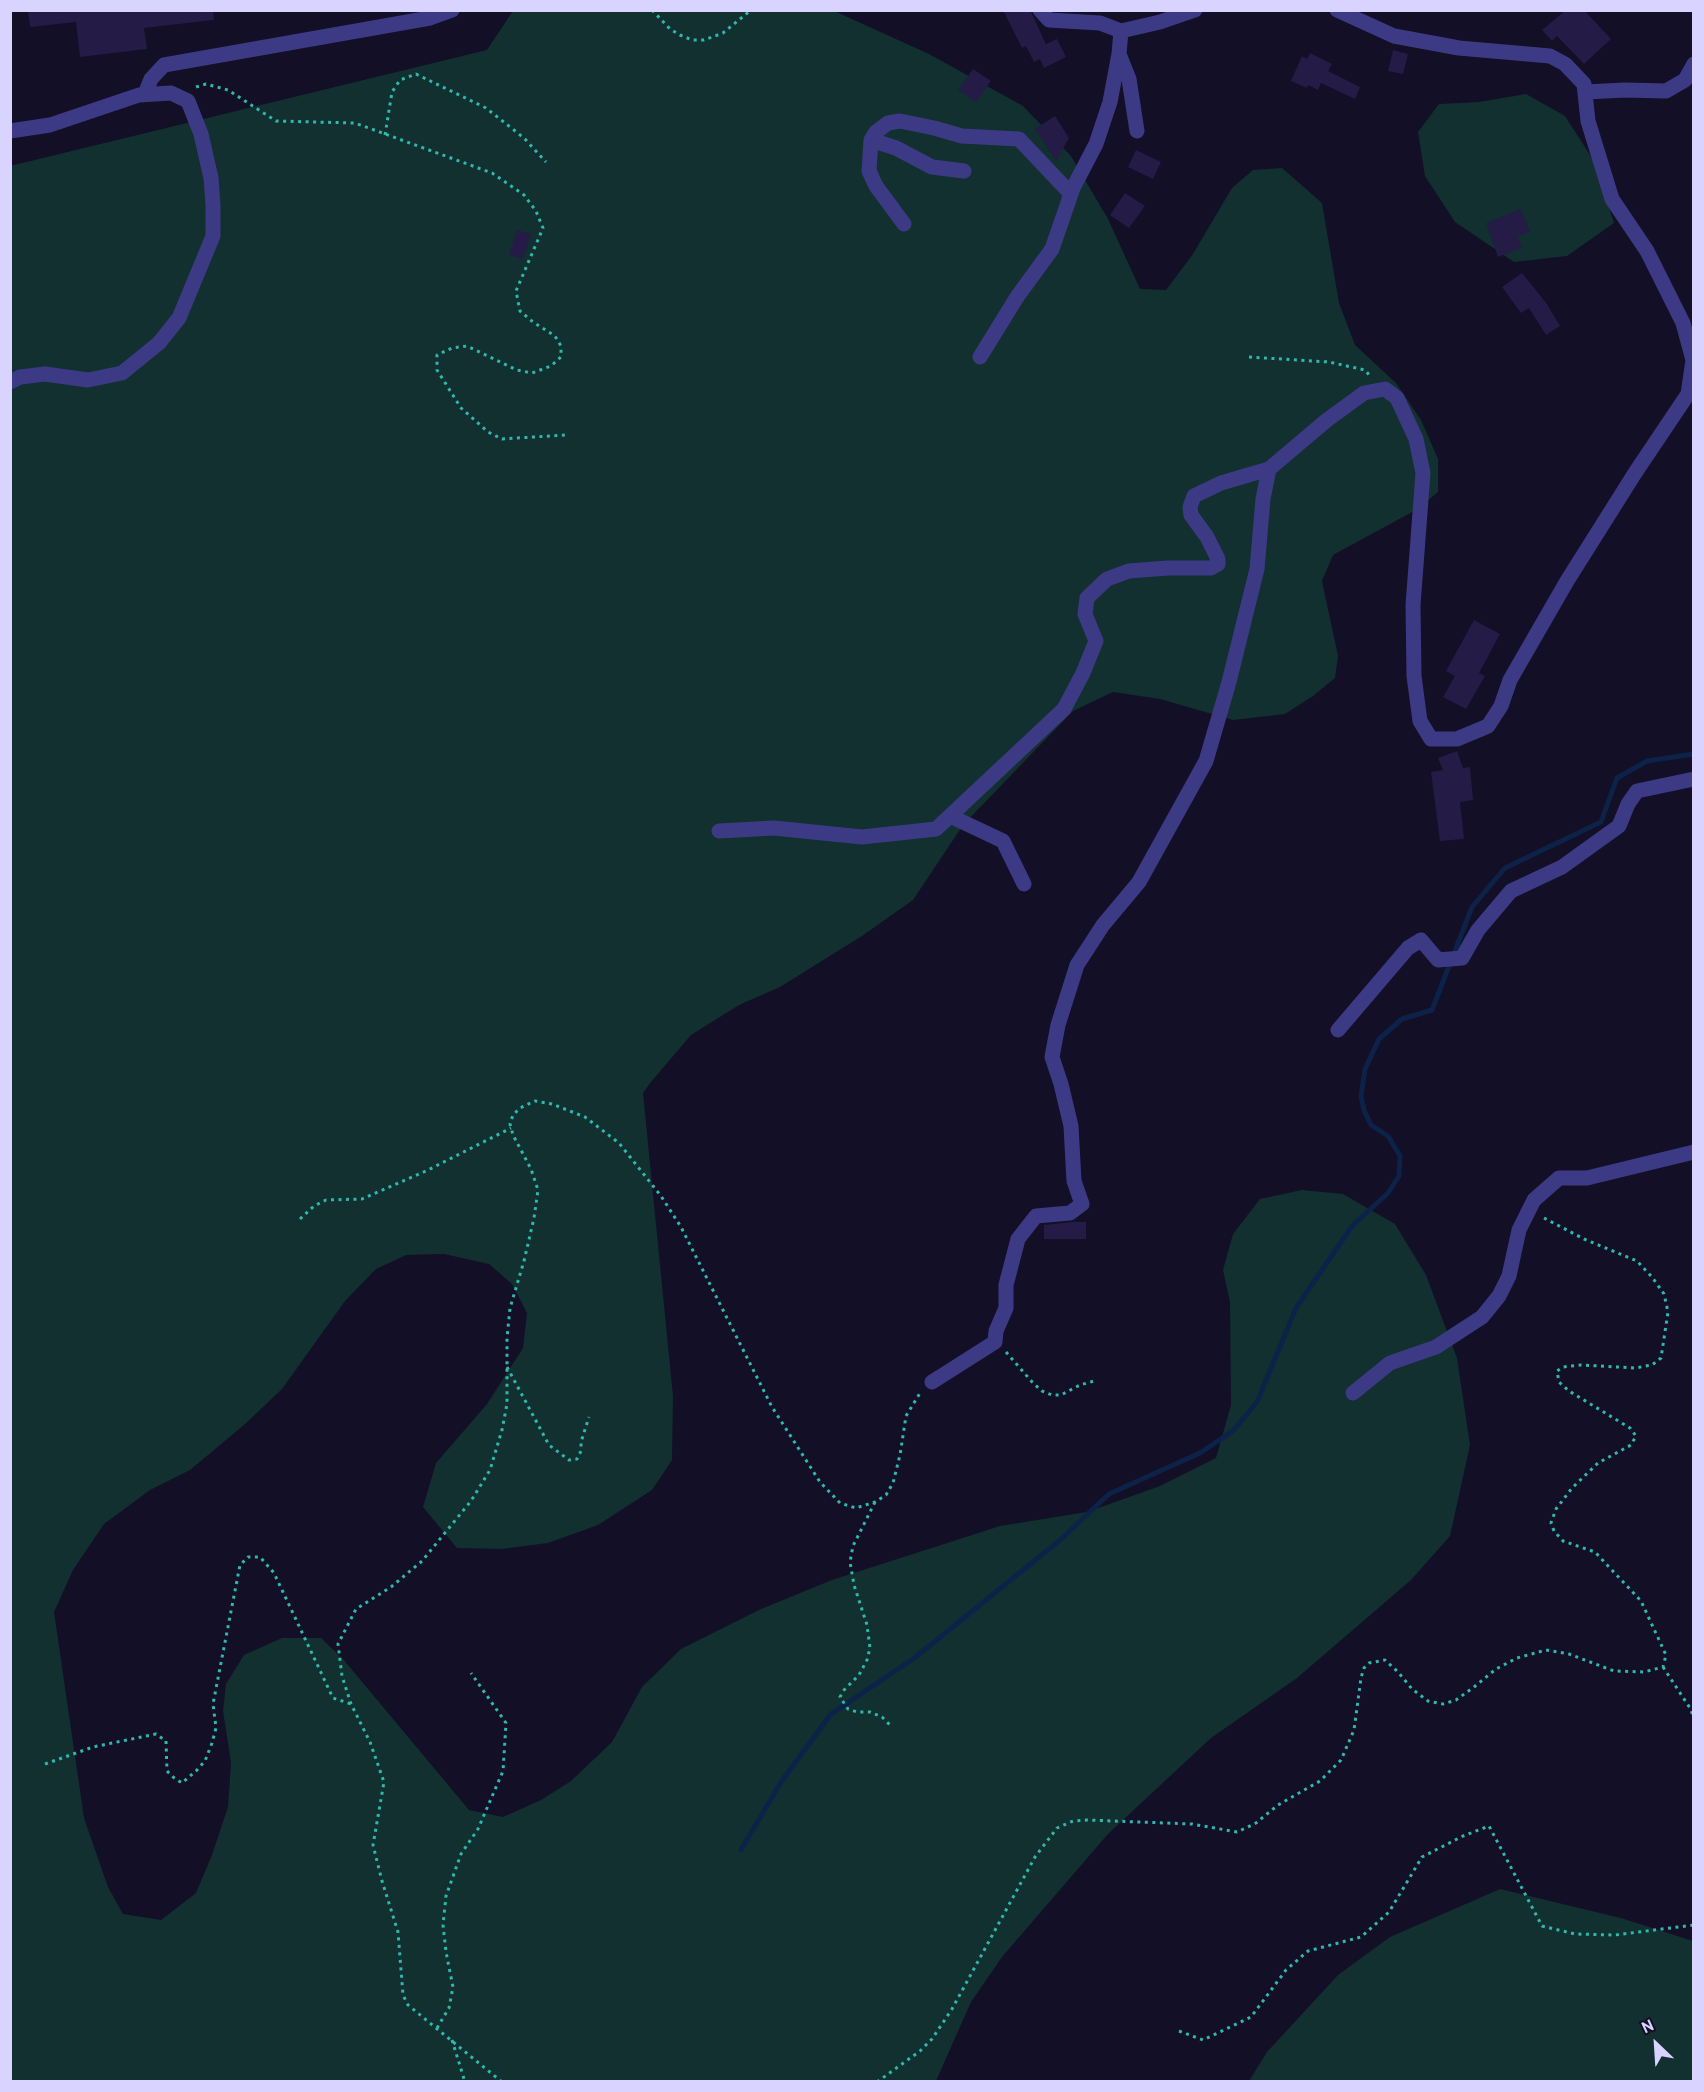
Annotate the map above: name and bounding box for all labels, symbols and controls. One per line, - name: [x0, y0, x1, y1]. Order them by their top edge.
- north arrow: [1626, 2014, 1686, 2074]
- text: N: [1639, 2016, 1658, 2039]

